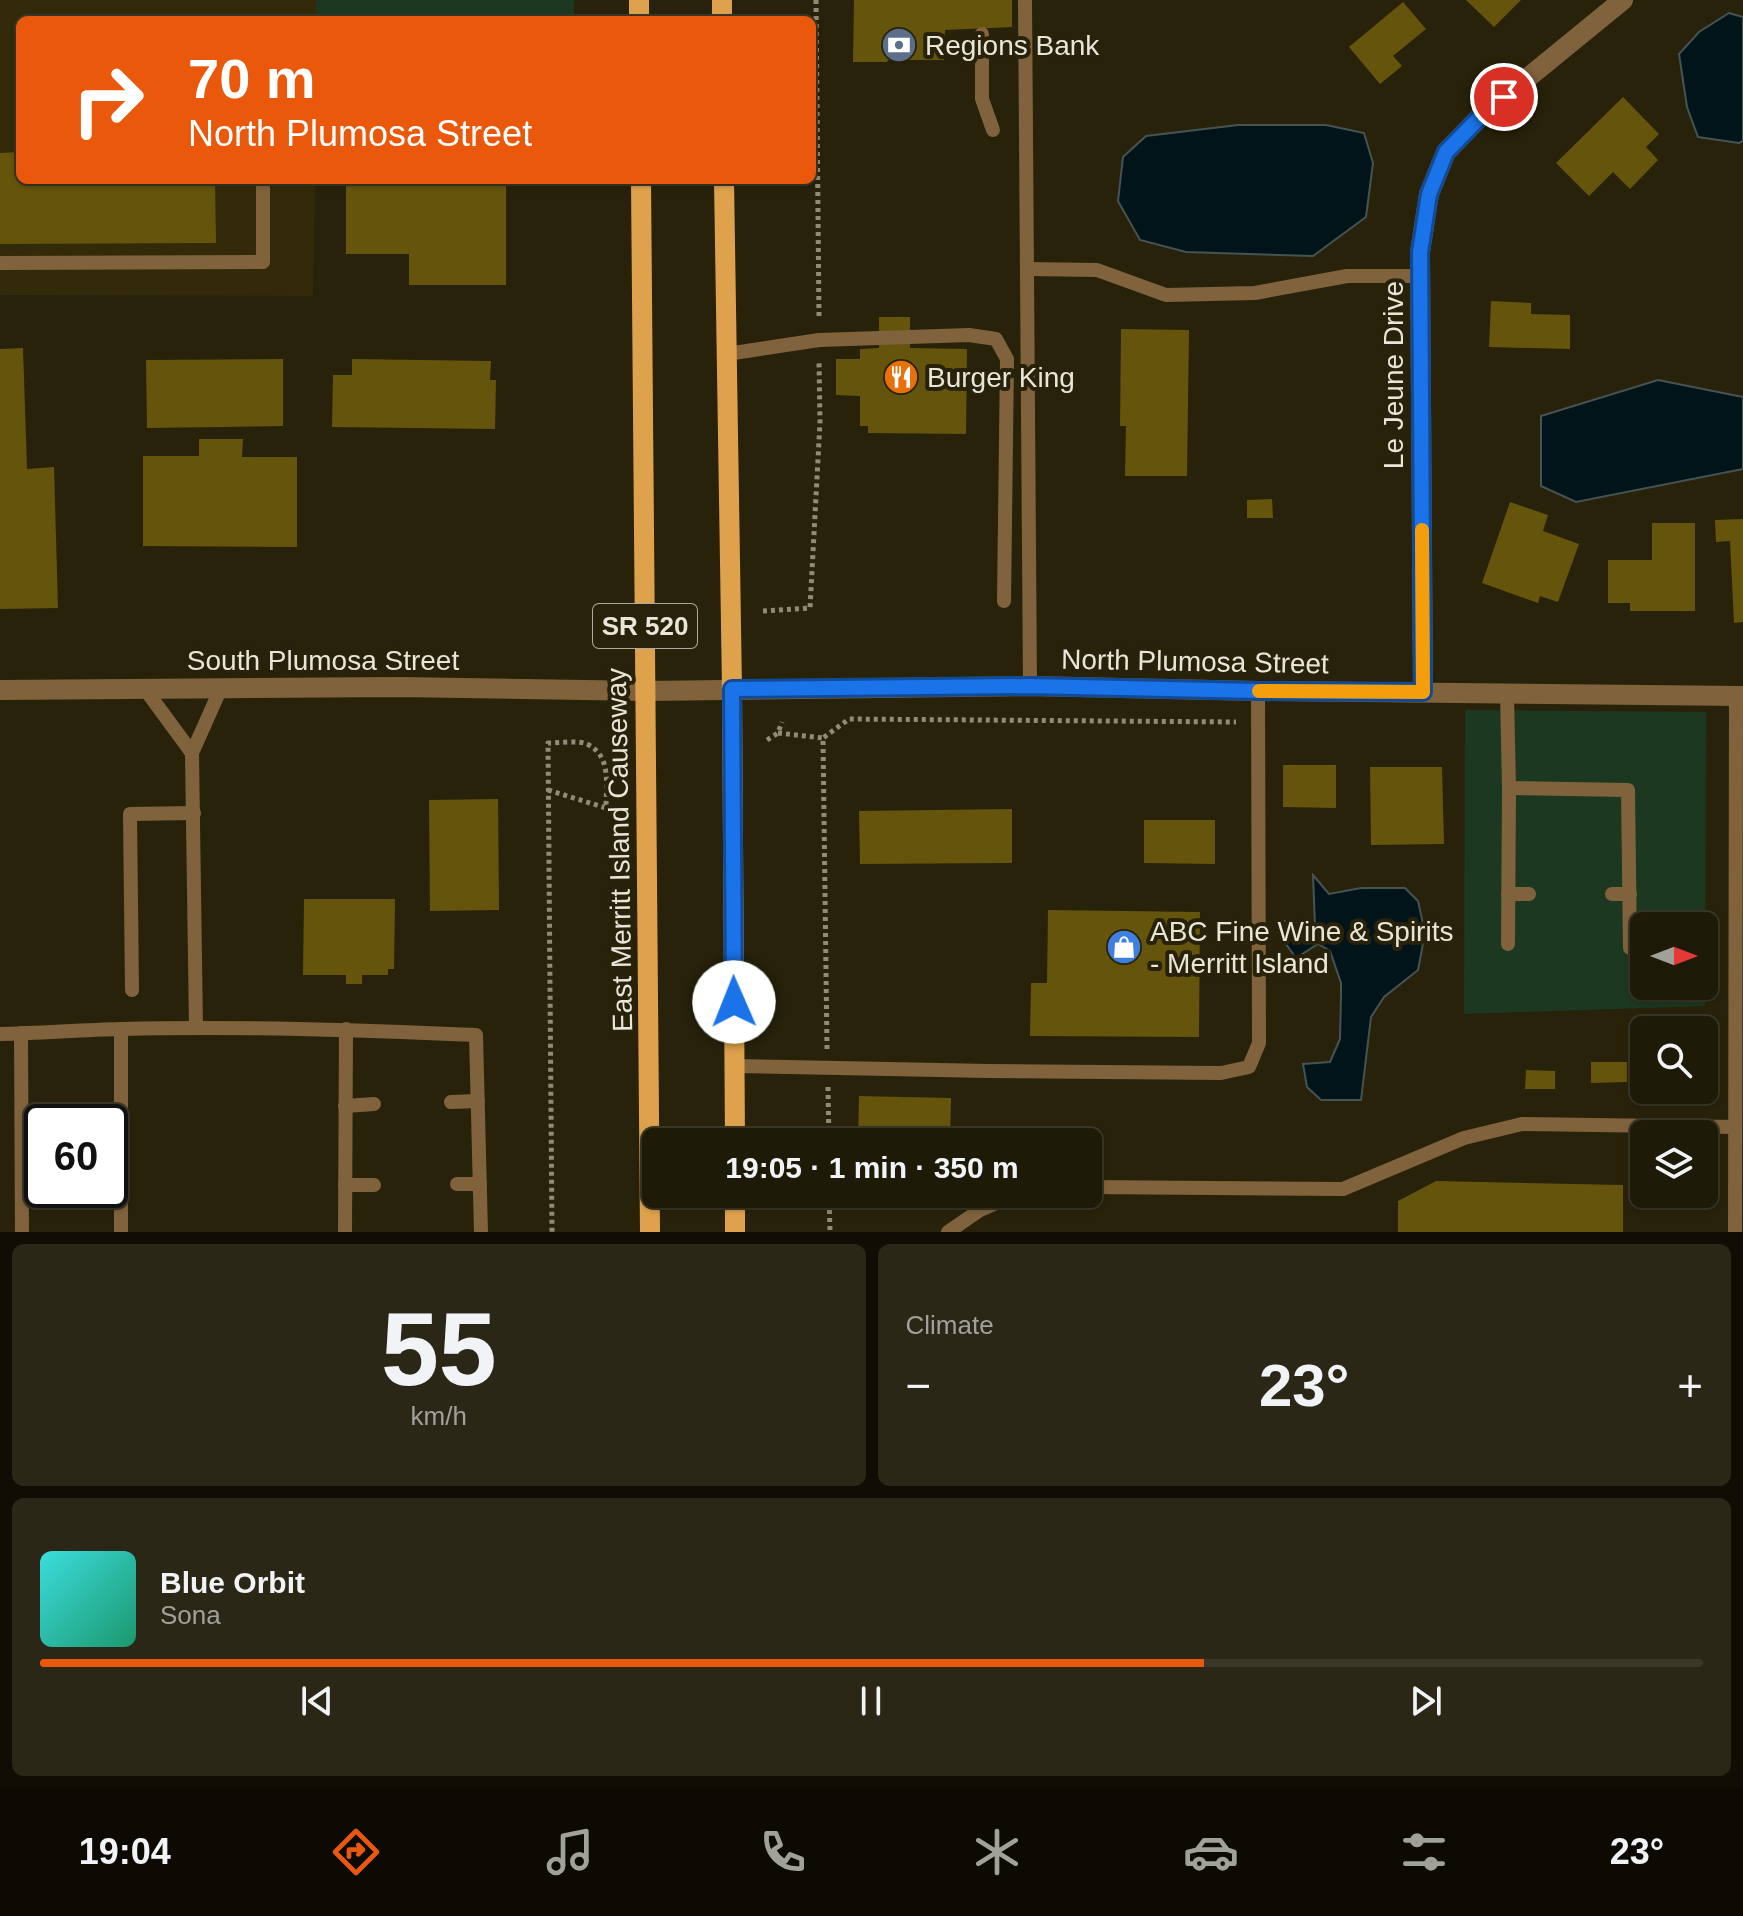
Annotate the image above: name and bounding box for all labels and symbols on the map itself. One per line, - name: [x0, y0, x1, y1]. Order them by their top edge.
- bank icon: Regions Bank: [880, 26, 918, 64]
- place label: Regions Bank: [925, 30, 1100, 61]
- pin: [1470, 63, 1538, 131]
- street label: Le Jeune Drive: [1378, 281, 1409, 469]
- restaurant icon: Burger King: [882, 358, 920, 396]
- place label: Burger King: [927, 362, 1075, 393]
- road number: SR 520: [593, 604, 697, 648]
- street label: North Plumosa Street: [1061, 644, 1329, 679]
- street label: South Plumosa Street: [187, 645, 459, 676]
- street label: East Merritt Island Causeway: [601, 668, 638, 1032]
- north arrow: [1630, 912, 1718, 1000]
- place label: ABC Fine Wine & Spirits - Merritt Island: [1150, 916, 1453, 979]
- shop icon: ABC Fine Wine & Spirits - Merritt Island: [1105, 928, 1143, 966]
- position arrow: [692, 960, 776, 1044]
- speed limit sign: 60: [24, 1104, 128, 1208]

